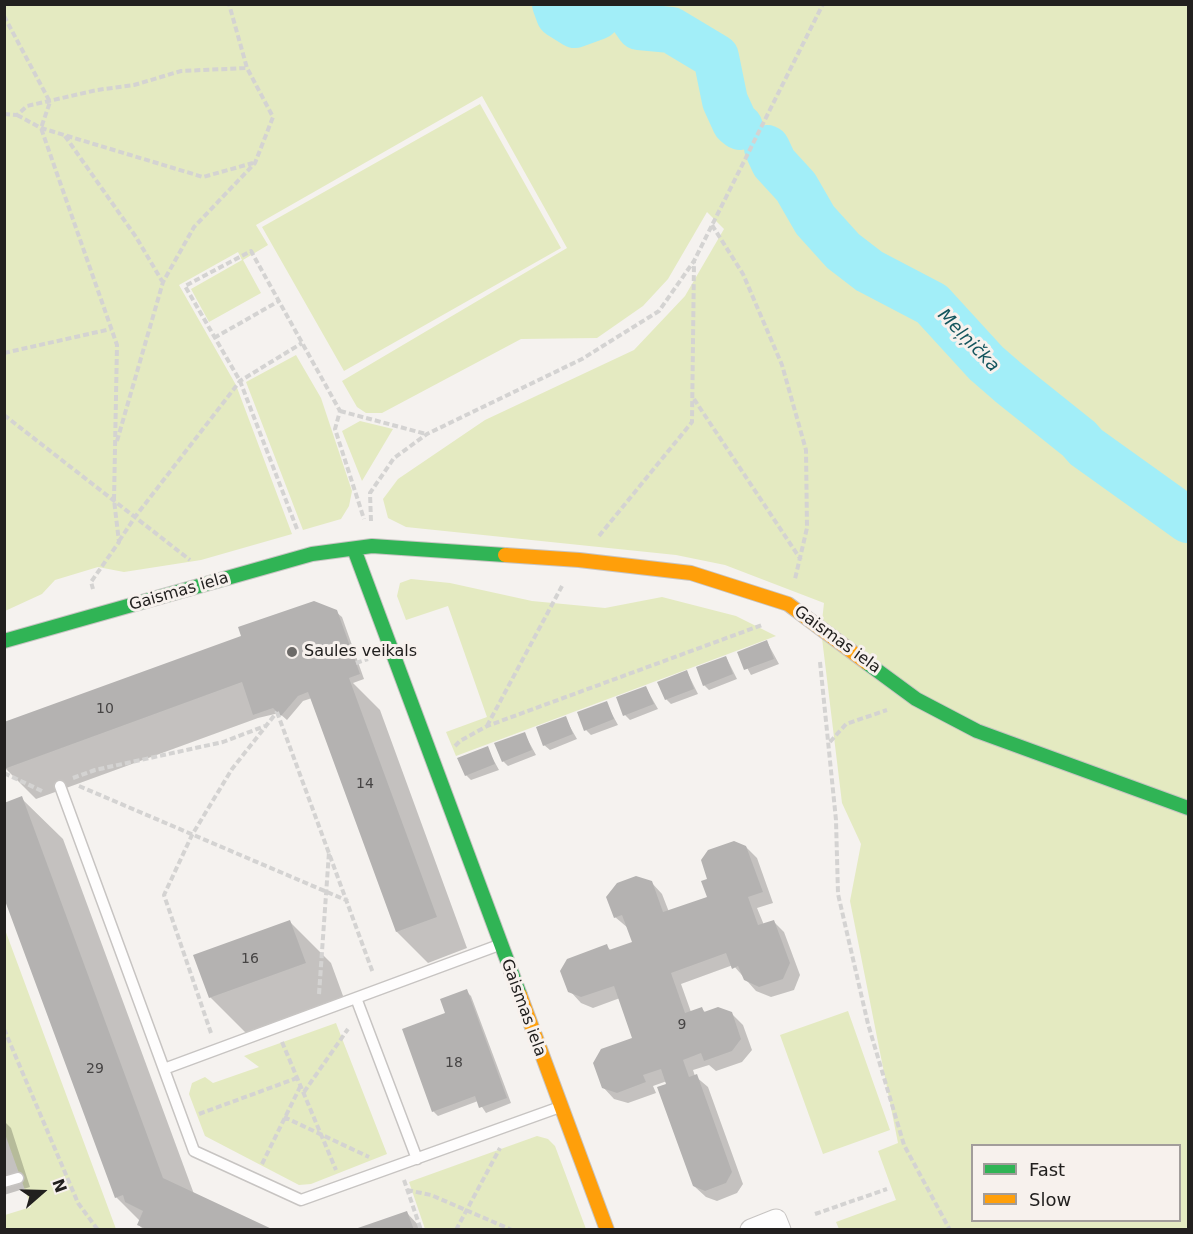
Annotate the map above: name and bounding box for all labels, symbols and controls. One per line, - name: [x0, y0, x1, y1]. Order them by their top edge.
- water label: Meļņička: [933, 305, 1003, 377]
- street label: Gaismas iela: [127, 569, 231, 615]
- street label: Gaismas iela: [790, 602, 884, 678]
- place label: Saules veikals: [304, 642, 417, 662]
- marker: Saules veikals: [285, 645, 299, 659]
- house number: 10: [96, 701, 114, 717]
- house number: 14: [356, 776, 374, 792]
- house number: 16: [241, 951, 259, 967]
- street label: Gaismas iela: [496, 957, 550, 1059]
- house number: 9: [678, 1017, 686, 1033]
- house number: 18: [445, 1055, 463, 1071]
- house number: 29: [86, 1061, 104, 1077]
- legend: [971, 1144, 1181, 1222]
- text: Fast: [1029, 1159, 1065, 1180]
- north arrow: [12, 1162, 72, 1222]
- text: N: [48, 1176, 71, 1195]
- text: Slow: [1029, 1189, 1071, 1210]

